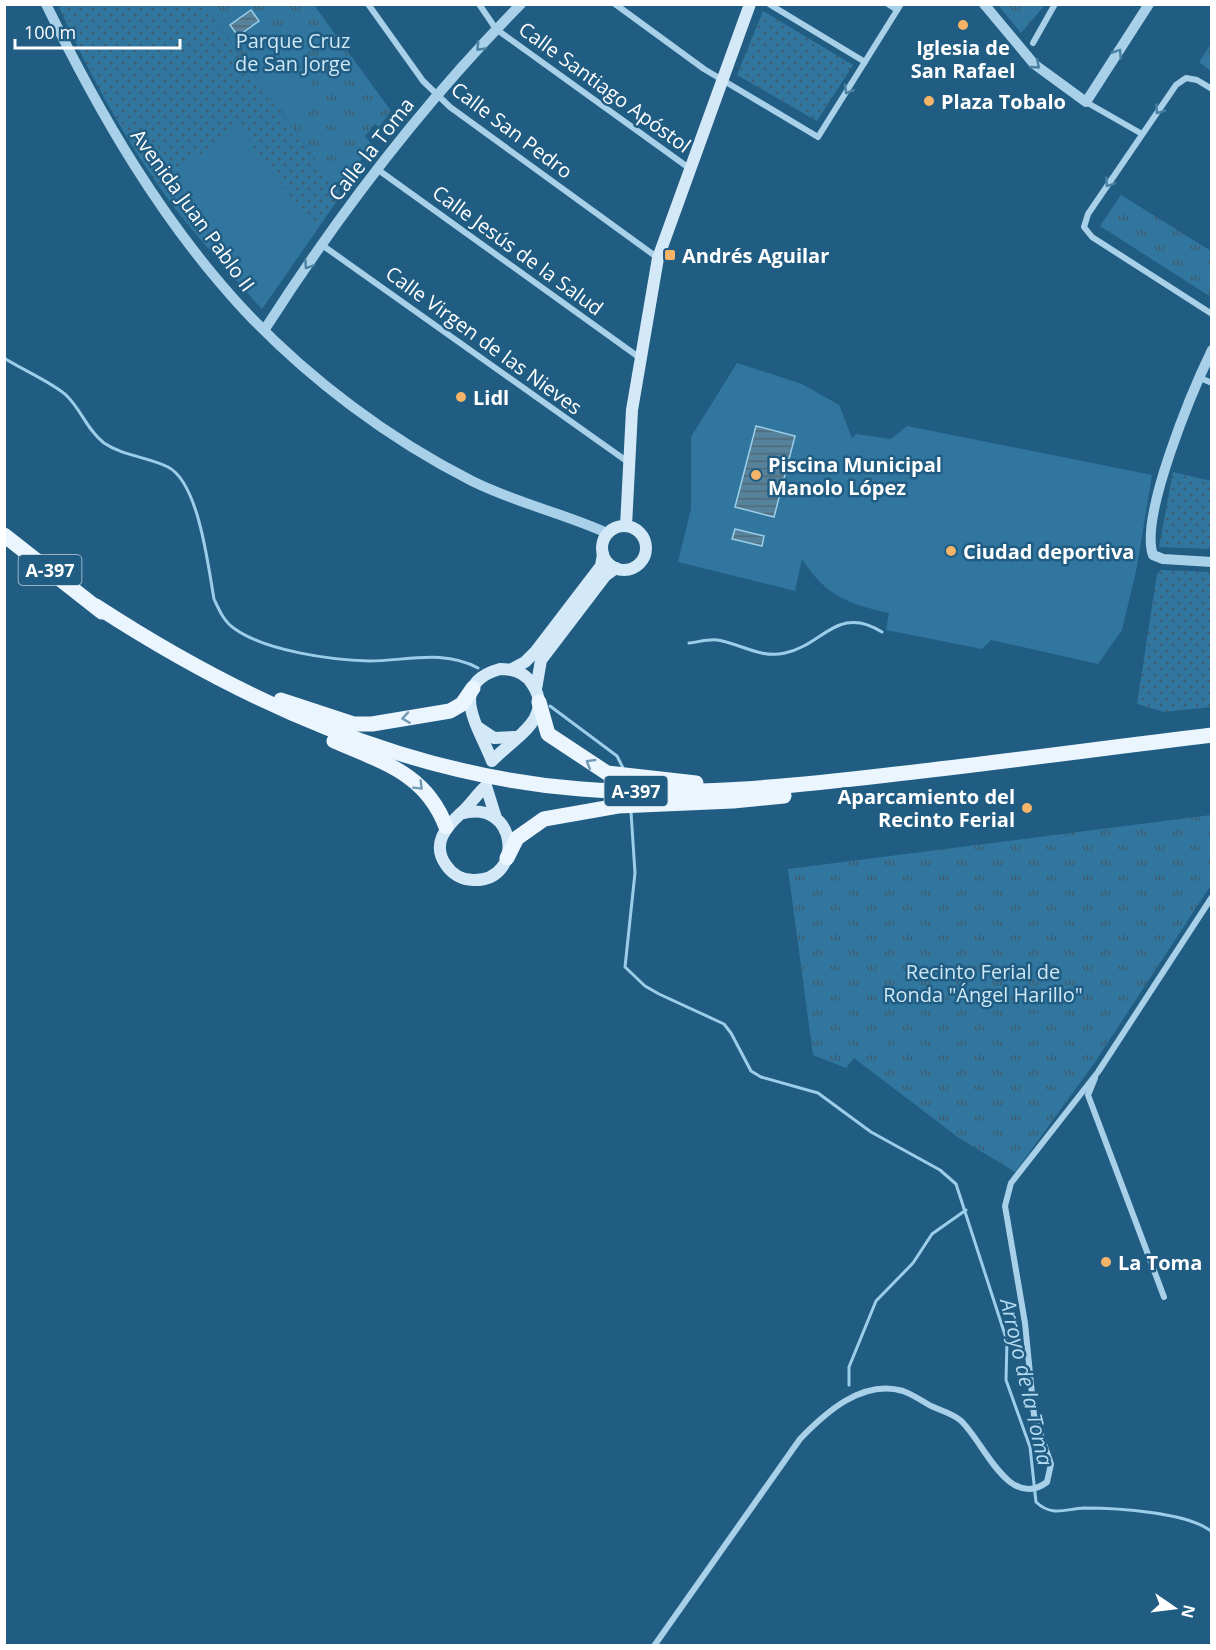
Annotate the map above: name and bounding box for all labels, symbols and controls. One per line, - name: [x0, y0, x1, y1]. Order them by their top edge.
- scale bar: [15, 12, 180, 50]
- street label: Calle Santiago Apóstol: [513, 15, 697, 159]
- marker: Iglesia de San Rafael: [956, 18, 970, 32]
- text: 100 m: [24, 20, 76, 44]
- park label: Parque Cruz de San Jorge: [235, 27, 351, 77]
- place label: Iglesia de San Rafael: [911, 34, 1015, 84]
- one-way arrow: [476, 40, 487, 50]
- one-way arrow: [1110, 49, 1122, 59]
- one-way arrow: [1029, 57, 1040, 68]
- street label: Calle San Pedro: [446, 75, 578, 185]
- one-way arrow: [843, 84, 855, 94]
- place label: Plaza Tobalo: [941, 88, 1066, 115]
- street label: Calle la Toma: [322, 92, 420, 206]
- marker: Plaza Tobalo: [922, 94, 936, 108]
- one-way arrow: [1155, 104, 1166, 115]
- street label: Avenida Juan Pablo II: [125, 123, 261, 297]
- one-way arrow: [1105, 176, 1116, 187]
- street label: Calle Jesús de la Salud: [427, 179, 609, 321]
- place label: Andrés Aguilar: [682, 242, 829, 269]
- marker: Andrés Aguilar: [663, 248, 677, 262]
- one-way arrow: [304, 259, 315, 270]
- street label: Calle Virgen de las Nieves: [380, 260, 588, 420]
- place label: Lidl: [473, 384, 509, 411]
- marker: Lidl: [454, 390, 468, 404]
- place label: Piscina Municipal Manolo López: [768, 451, 942, 501]
- marker: Piscina Municipal Manolo López: [749, 468, 763, 482]
- place label: Ciudad deportiva: [963, 538, 1134, 565]
- marker: Ciudad deportiva: [944, 544, 958, 558]
- road number: A-397: [19, 555, 82, 585]
- one-way arrow: [402, 712, 411, 724]
- one-way arrow: [586, 758, 596, 770]
- road number: A-397: [604, 776, 668, 806]
- one-way arrow: [412, 779, 423, 790]
- place label: Aparcamiento del Recinto Ferial: [837, 783, 1015, 833]
- marker: Aparcamiento del Recinto Ferial: [1020, 801, 1034, 815]
- park label: Recinto Ferial de Ronda "Ángel Harillo": [883, 958, 1083, 1008]
- place label: La Toma: [1118, 1249, 1202, 1276]
- marker: La Toma: [1099, 1255, 1113, 1269]
- water label: Arroyo de la Toma: [994, 1294, 1060, 1468]
- north arrow: [1144, 1578, 1204, 1638]
- text: N: [1176, 1603, 1201, 1621]

